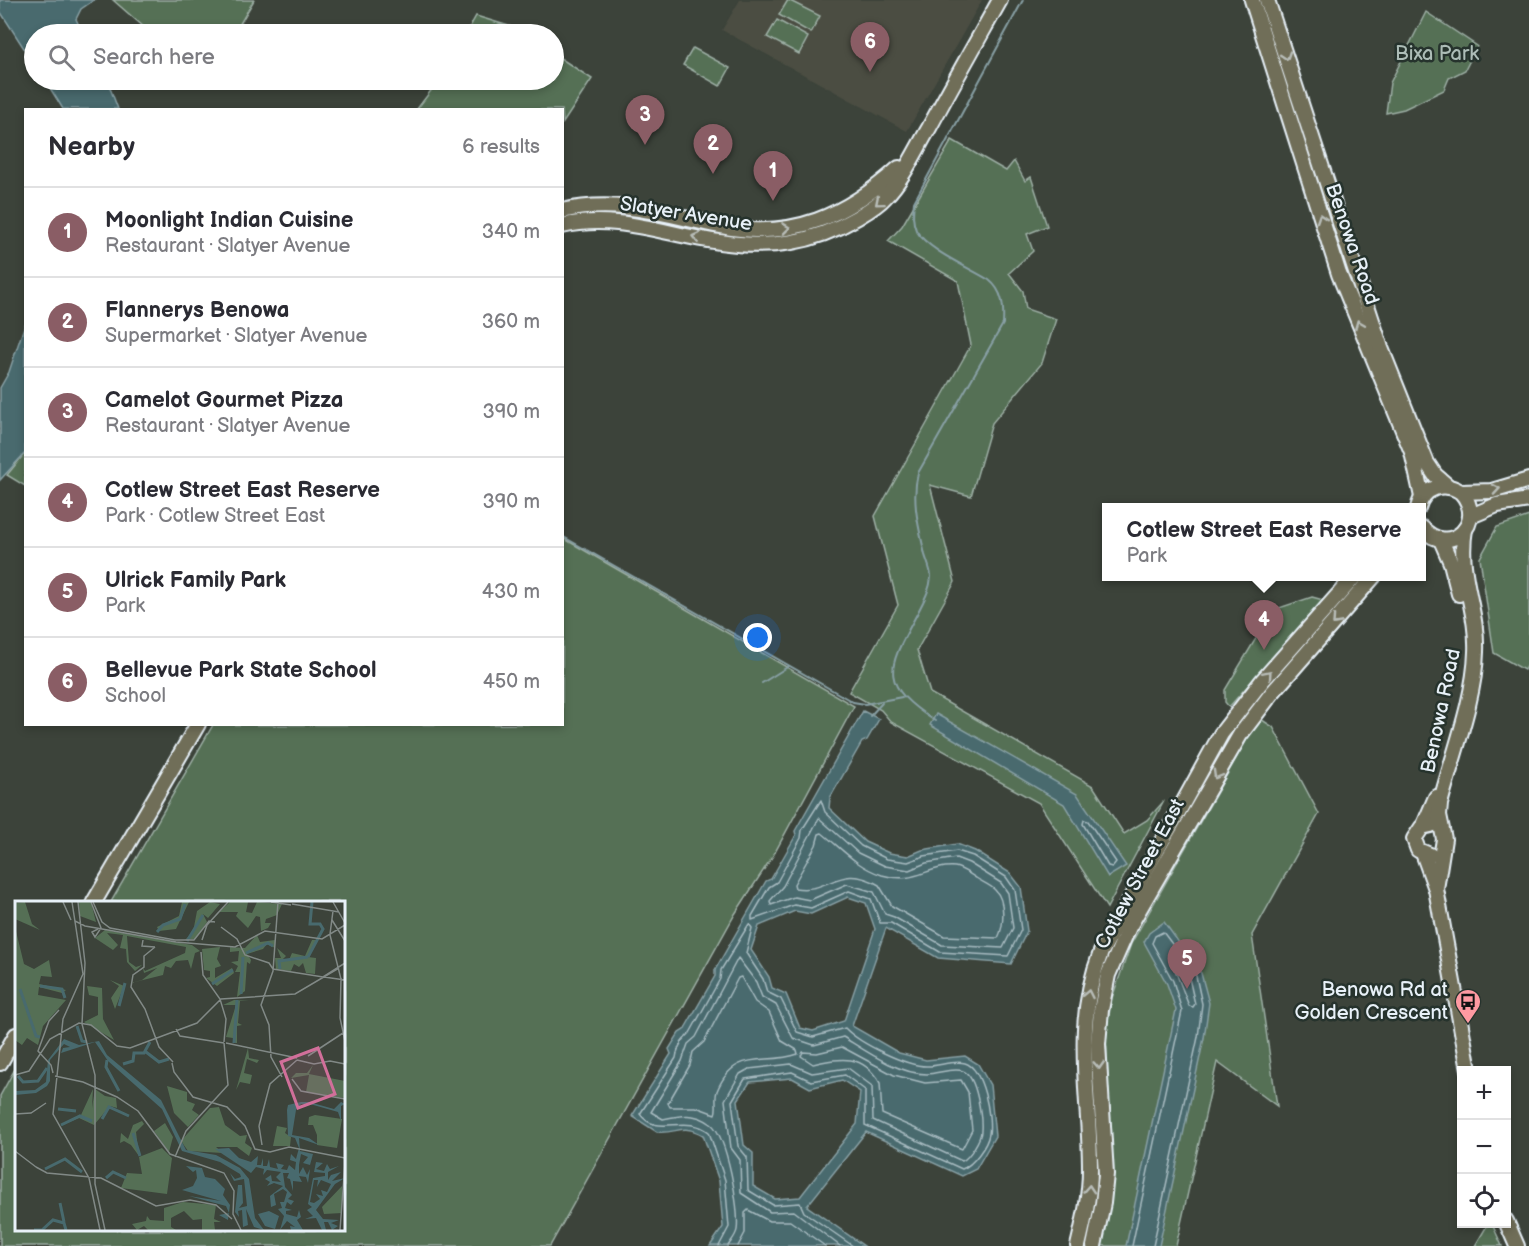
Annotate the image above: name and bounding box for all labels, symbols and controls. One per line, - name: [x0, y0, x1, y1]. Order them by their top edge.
- pin: 6: [850, 22, 890, 72]
- search box: [24, 24, 564, 90]
- icon: search: [45, 41, 78, 74]
- park label: Bixa Park: [1395, 42, 1479, 66]
- text: Search here: [93, 44, 215, 71]
- one-way arrow: [1278, 50, 1291, 61]
- pin: 3: [626, 96, 664, 145]
- pin: 2: [694, 124, 732, 174]
- text: Nearby: [48, 132, 135, 163]
- text: 6 results: [462, 135, 540, 159]
- pin: 1: [754, 152, 792, 201]
- street label: Benowa Road: [1320, 180, 1384, 308]
- street label: Slatyer Avenue: [618, 192, 754, 236]
- one-way arrow: [875, 195, 886, 206]
- text: Moonlight Indian Cuisine: [105, 207, 353, 234]
- one-way arrow: [1316, 213, 1328, 224]
- text: 1: [63, 220, 72, 244]
- text: 340 m: [482, 220, 540, 244]
- one-way arrow: [781, 223, 790, 235]
- one-way arrow: [691, 232, 701, 245]
- text: Restaurant · Slatyer Avenue: [105, 234, 350, 258]
- text: Flannerys Benowa: [105, 297, 290, 324]
- text: 2: [62, 310, 73, 334]
- text: 360 m: [482, 310, 540, 334]
- one-way arrow: [1354, 319, 1366, 330]
- text: Supermarket · Slatyer Avenue: [105, 324, 367, 348]
- text: Camelot Gourmet Pizza: [105, 387, 343, 414]
- text: 3: [62, 400, 73, 424]
- text: 390 m: [482, 400, 540, 424]
- text: Restaurant · Slatyer Avenue: [105, 414, 350, 438]
- text: Cotlew Street East Reserve: [105, 477, 380, 504]
- one-way arrow: [1491, 484, 1500, 496]
- text: 4: [62, 490, 73, 514]
- text: 390 m: [482, 490, 540, 514]
- popup: [1102, 503, 1426, 581]
- text: Park · Cotlew Street East: [105, 504, 325, 528]
- text: Cotlew Street East Reserve: [1127, 517, 1401, 544]
- text: Park: [1127, 544, 1167, 568]
- text: Ulrick Family Park: [105, 567, 286, 594]
- text: 5: [62, 580, 73, 604]
- text: 430 m: [482, 580, 540, 604]
- text: Park: [105, 594, 145, 618]
- pin: 4: [1244, 600, 1284, 650]
- one-way arrow: [1332, 614, 1343, 625]
- your location: [743, 623, 772, 652]
- street label: Benowa Road: [1416, 647, 1466, 775]
- text: Bellevue Park State School: [105, 657, 377, 684]
- text: 6: [61, 670, 74, 694]
- text: 450 m: [483, 670, 540, 694]
- one-way arrow: [1261, 670, 1272, 681]
- text: School: [105, 684, 166, 708]
- one-way arrow: [1213, 769, 1224, 779]
- street label: Cotlew Street East: [1090, 795, 1190, 953]
- inset map: [15, 901, 345, 1231]
- pin: 5: [1168, 940, 1206, 989]
- place label: Benowa Rd at Golden Crescent: [1295, 978, 1448, 1025]
- bus stop icon: Benowa Rd at Golden Crescent: [1453, 987, 1483, 1025]
- one-way arrow: [1081, 990, 1094, 1000]
- one-way arrow: [1093, 1060, 1106, 1069]
- map controls: [1457, 1066, 1511, 1228]
- button: +: [1457, 1066, 1511, 1120]
- button: −: [1457, 1120, 1511, 1174]
- button: locate: [1457, 1174, 1511, 1228]
- one-way arrow: [1082, 1184, 1095, 1193]

